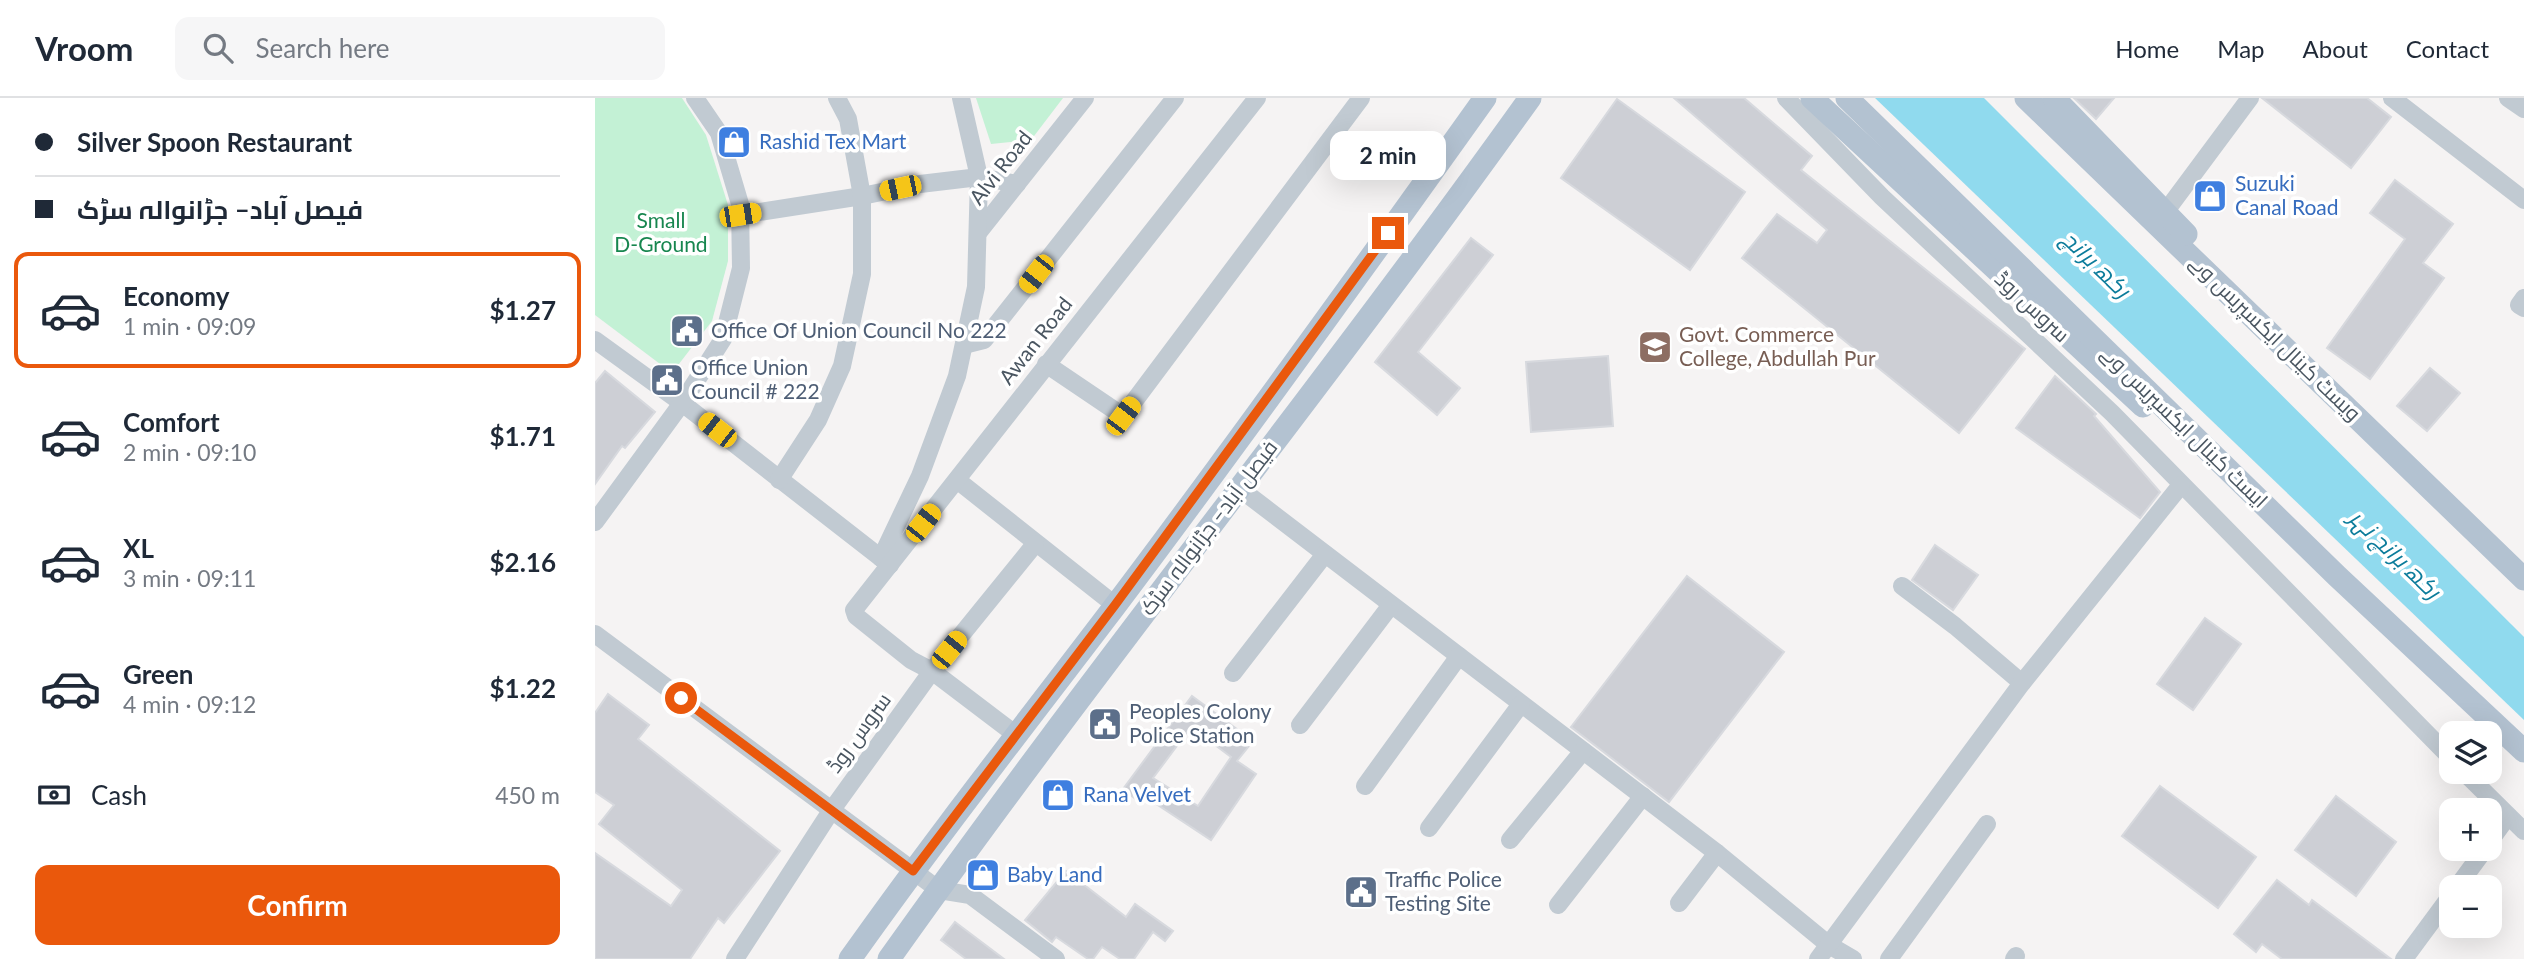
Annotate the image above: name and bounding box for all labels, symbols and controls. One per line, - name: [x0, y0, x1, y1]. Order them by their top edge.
- search box: [175, 17, 665, 80]
- text: Vroom: [35, 28, 133, 68]
- icon: search: [199, 29, 237, 67]
- text: Search here: [255, 32, 390, 64]
- text: Home: [2115, 34, 2179, 63]
- text: Map: [2217, 34, 2265, 63]
- text: About: [2303, 34, 2368, 63]
- text: Contact: [2406, 34, 2489, 63]
- shop icon: Rashid Tex Mart: [715, 123, 753, 161]
- street label: Alvi Road: [963, 125, 1036, 209]
- text: Silver Spoon Restaurant: [77, 126, 352, 158]
- place label: Rashid Tex Mart: [759, 128, 907, 153]
- callout: 2 min: [1330, 131, 1446, 180]
- text: 2 min: [1359, 141, 1417, 169]
- place label: Suzuki Canal Road: [2235, 170, 2339, 219]
- car: [878, 173, 923, 203]
- shop icon: Suzuki Canal Road: [2191, 177, 2229, 215]
- text: فیصل آباد– جڑانوالہ سڑک: [77, 193, 363, 225]
- car: [718, 201, 763, 229]
- park label: Small D-Ground: [614, 207, 708, 256]
- route end: [1372, 217, 1404, 249]
- water label: رکھ برانچ: [2054, 223, 2138, 306]
- street label: ویسٹ کینال ایکسپریس وے: [2183, 249, 2367, 427]
- car: [1015, 251, 1058, 297]
- street label: سروس روڈ: [1989, 265, 2075, 348]
- icon: car: [39, 279, 102, 342]
- text: Economy: [123, 280, 229, 312]
- street label: Awan Road: [993, 291, 1077, 389]
- text: $1.27: [490, 294, 556, 326]
- text: 1 min · 09:09: [123, 312, 256, 340]
- public building icon: Office Of Union Council No 222: [668, 312, 706, 350]
- place label: Office Of Union Council No 222: [711, 317, 1007, 342]
- place label: Govt. Commerce College, Abdullah Pur: [1679, 321, 1876, 370]
- school or university icon: Govt. Commerce College, Abdullah Pur: [1636, 328, 1674, 366]
- street label: ایسٹ کینال ایکسپریس وے: [2094, 340, 2274, 514]
- place label: Office Union Council # 222: [691, 354, 820, 403]
- public building icon: Office Union Council # 222: [648, 361, 686, 399]
- car: [1102, 393, 1145, 439]
- icon: car: [39, 405, 102, 468]
- text: Comfort: [123, 406, 220, 438]
- car: [694, 409, 741, 451]
- text: $1.71: [490, 420, 556, 452]
- street label: فیصل آباد– جڑانوالہ سڑک: [1134, 435, 1283, 621]
- text: 2 min · 09:10: [123, 438, 256, 466]
- car: [902, 500, 945, 546]
- water label: رکھ برانچ نہر: [2340, 501, 2449, 607]
- icon: car: [39, 531, 102, 594]
- text: XL: [123, 532, 154, 564]
- text: $2.16: [490, 546, 556, 578]
- text: 3 min · 09:11: [123, 564, 256, 592]
- car: [928, 627, 971, 673]
- icon: car: [39, 657, 102, 720]
- text: Green: [123, 658, 193, 690]
- text: $1.22: [490, 672, 556, 704]
- route start: [665, 682, 697, 714]
- street label: سروس روڈ: [820, 687, 897, 778]
- text: 4 min · 09:12: [123, 690, 256, 718]
- place label: Peoples Colony Police Station: [1129, 698, 1271, 747]
- public building icon: Peoples Colony Police Station: [1086, 705, 1124, 743]
- map controls: [2439, 721, 2502, 938]
- button: layers: [2439, 721, 2502, 784]
- icon: cash: [35, 776, 73, 814]
- shop icon: Rana Velvet: [1039, 776, 1077, 814]
- text: Cash: [91, 779, 147, 811]
- text: 450 m: [495, 781, 560, 809]
- place label: Rana Velvet: [1083, 781, 1191, 806]
- button: +: [2439, 798, 2502, 861]
- shop icon: Baby Land: [964, 856, 1002, 894]
- place label: Baby Land: [1007, 861, 1103, 886]
- button: Confirm: [35, 865, 560, 945]
- place label: Traffic Police Testing Site: [1385, 866, 1502, 915]
- public building icon: Traffic Police Testing Site: [1342, 873, 1380, 911]
- button: −: [2439, 875, 2502, 938]

